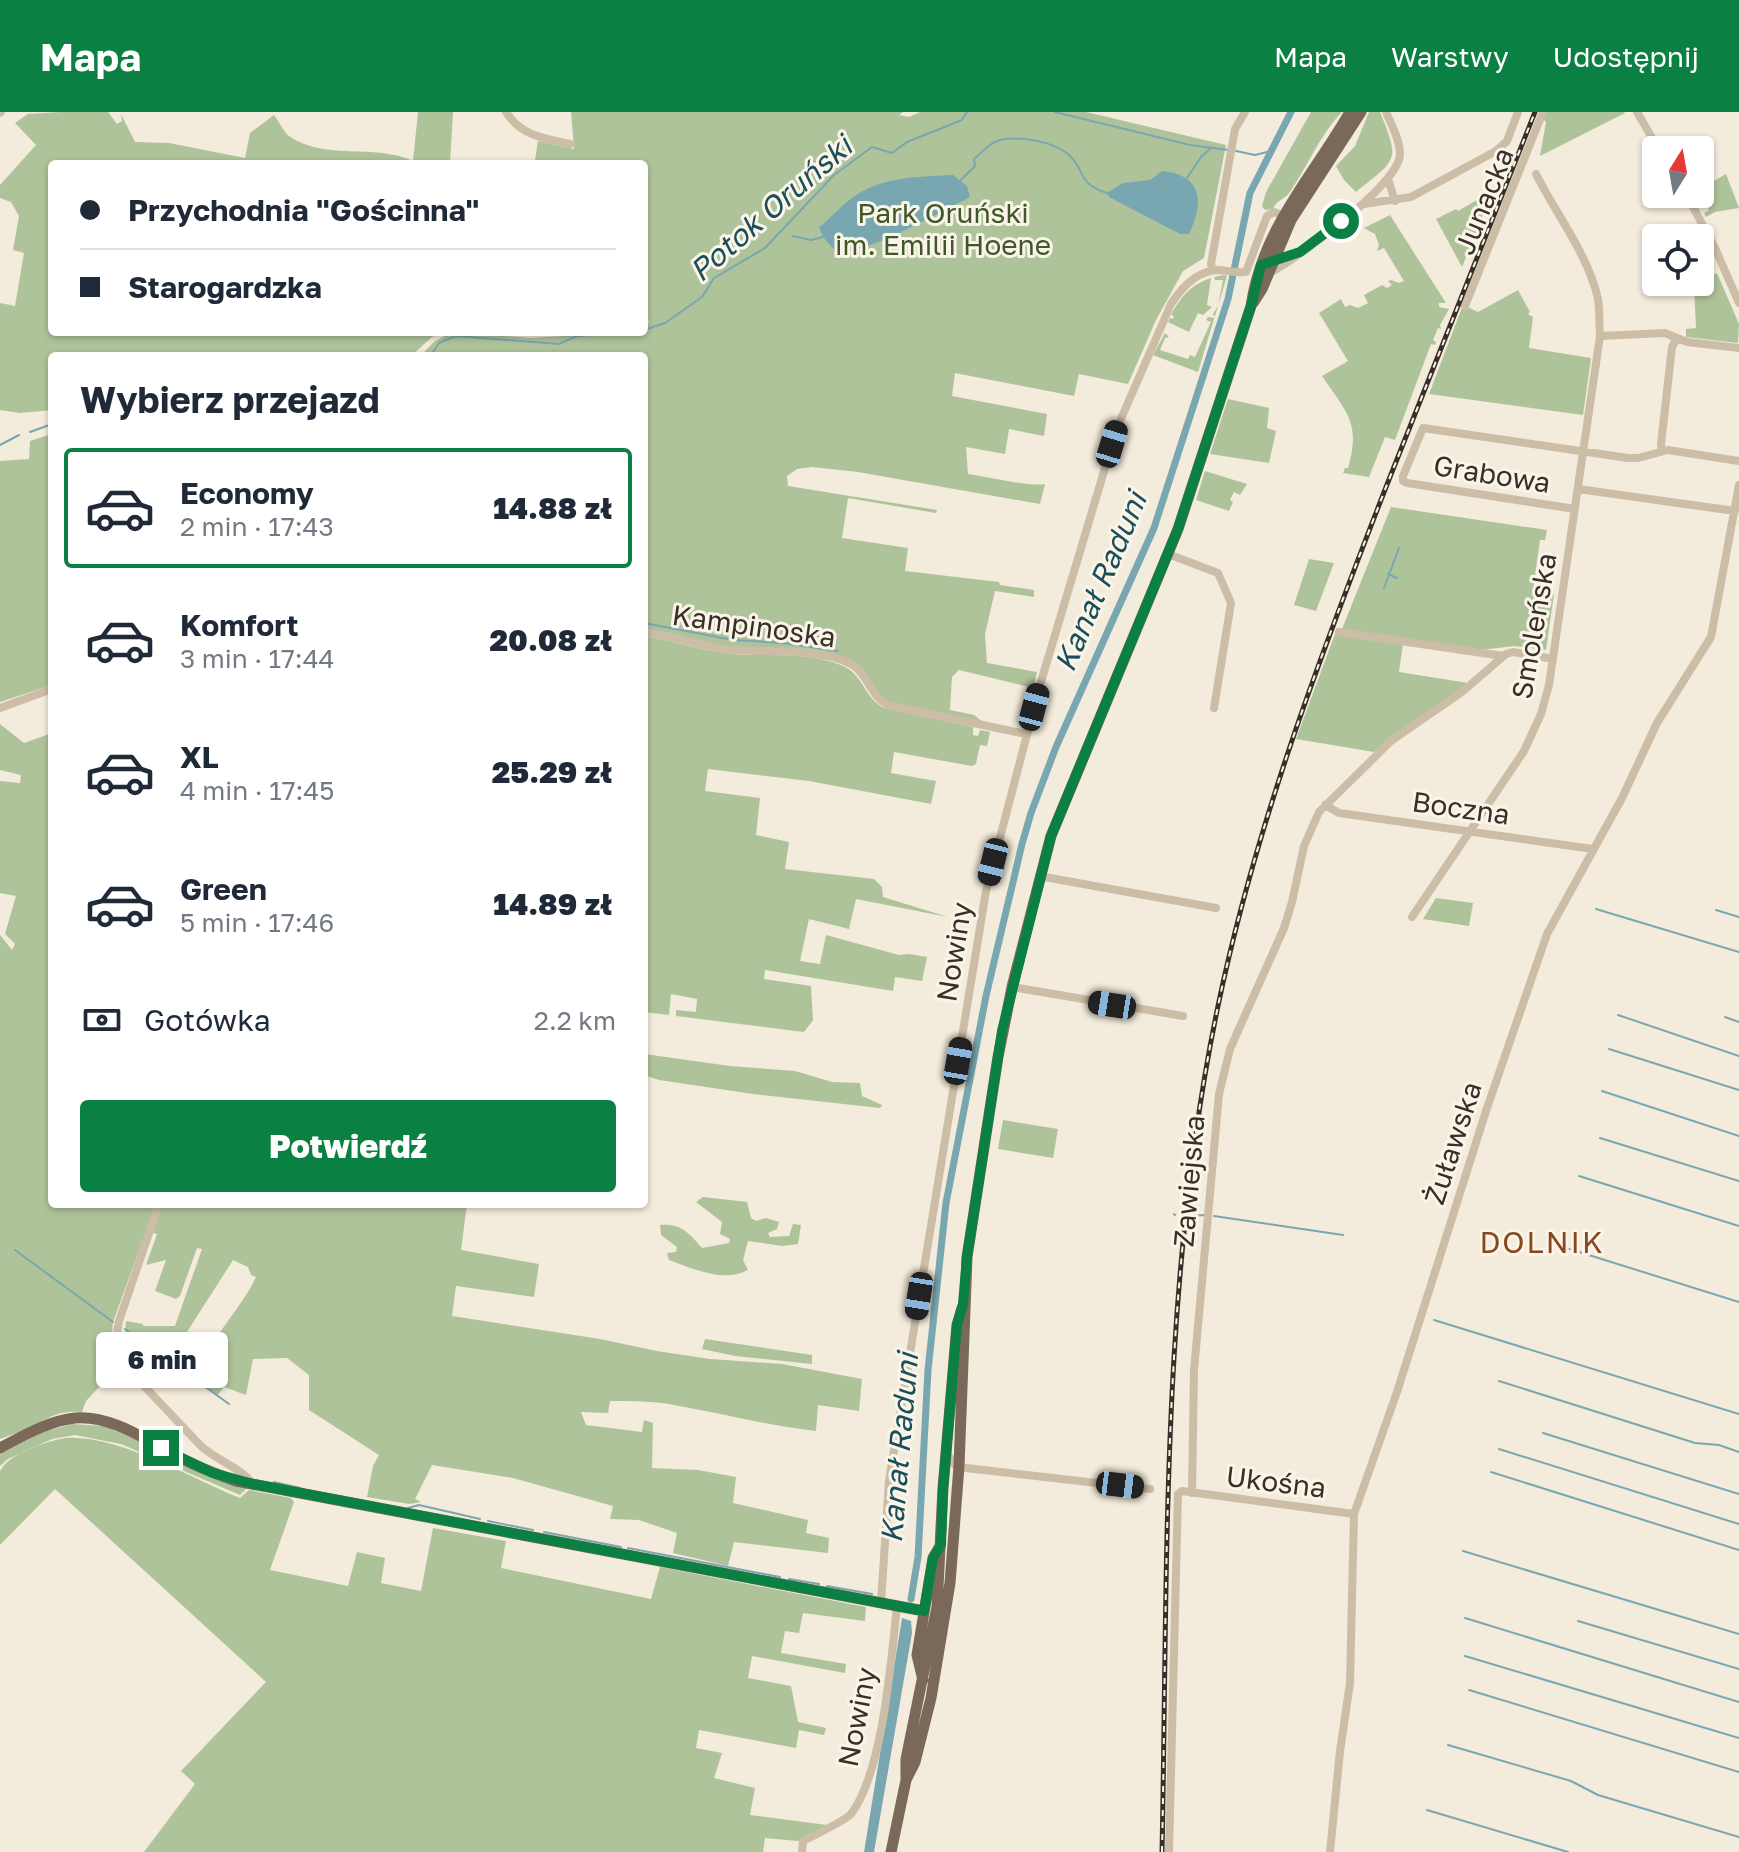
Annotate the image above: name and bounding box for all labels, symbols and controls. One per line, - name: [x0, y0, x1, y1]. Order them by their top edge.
- text: Mapa: [40, 34, 141, 79]
- text: Mapa: [1274, 40, 1347, 73]
- text: Warstwy: [1391, 40, 1509, 73]
- text: Udostępnij: [1553, 40, 1699, 73]
- water label: Potok Oruński: [682, 126, 861, 288]
- north arrow: [1642, 136, 1714, 208]
- map controls: [1642, 136, 1714, 296]
- street label: Junacka: [1447, 143, 1520, 259]
- text: Przychodnia "Gościnna": [128, 192, 479, 228]
- park label: Park Oruński im. Emilii Hoene: [835, 196, 1051, 261]
- route start: [1323, 203, 1359, 239]
- button: locate: [1642, 224, 1714, 296]
- text: Starogardzka: [128, 269, 322, 305]
- text: Wybierz przejazd: [80, 378, 380, 421]
- car: [1094, 418, 1130, 470]
- street label: Grabowa: [1431, 448, 1553, 499]
- icon: car: [84, 472, 156, 544]
- text: Economy: [180, 475, 314, 511]
- water label: Kanał Raduni: [1046, 484, 1155, 676]
- text: 14.88 zł: [493, 490, 612, 526]
- text: 2 min · 17:43: [180, 511, 334, 542]
- street label: Smoleńska: [1504, 550, 1563, 702]
- street label: Kampinoska: [670, 598, 838, 653]
- icon: car: [84, 604, 156, 676]
- text: Komfort: [180, 607, 299, 643]
- text: 20.08 zł: [490, 622, 612, 658]
- text: 3 min · 17:44: [180, 643, 334, 674]
- car: [1016, 681, 1052, 733]
- icon: car: [84, 736, 156, 808]
- text: XL: [180, 739, 219, 775]
- text: 25.29 zł: [492, 754, 612, 790]
- text: 4 min · 17:45: [180, 775, 334, 806]
- street label: Boczna: [1410, 784, 1512, 831]
- car: [976, 836, 1010, 888]
- icon: car: [84, 868, 156, 940]
- text: Green: [180, 871, 267, 907]
- text: 14.89 zł: [493, 886, 612, 922]
- street label: Nowiny: [929, 899, 978, 1004]
- text: 5 min · 17:46: [180, 907, 334, 938]
- car: [1086, 989, 1138, 1021]
- icon: cash: [80, 998, 124, 1042]
- text: Gotówka: [144, 1002, 271, 1038]
- text: 2.2 km: [534, 1005, 616, 1036]
- car: [942, 1035, 974, 1087]
- street label: Żuławska: [1417, 1077, 1488, 1208]
- button: Potwierdź: [80, 1100, 616, 1192]
- street label: Zawiejska: [1166, 1114, 1211, 1248]
- district label: DOLNIK: [1479, 1224, 1605, 1260]
- car: [903, 1270, 935, 1322]
- callout: 6 min: [95, 1332, 227, 1388]
- text: 6 min: [127, 1344, 197, 1375]
- water label: Kanał Raduni: [873, 1348, 925, 1544]
- route end: [143, 1430, 179, 1466]
- street label: Ukośna: [1224, 1459, 1328, 1504]
- car: [1095, 1470, 1145, 1500]
- street label: Nowiny: [831, 1664, 882, 1769]

